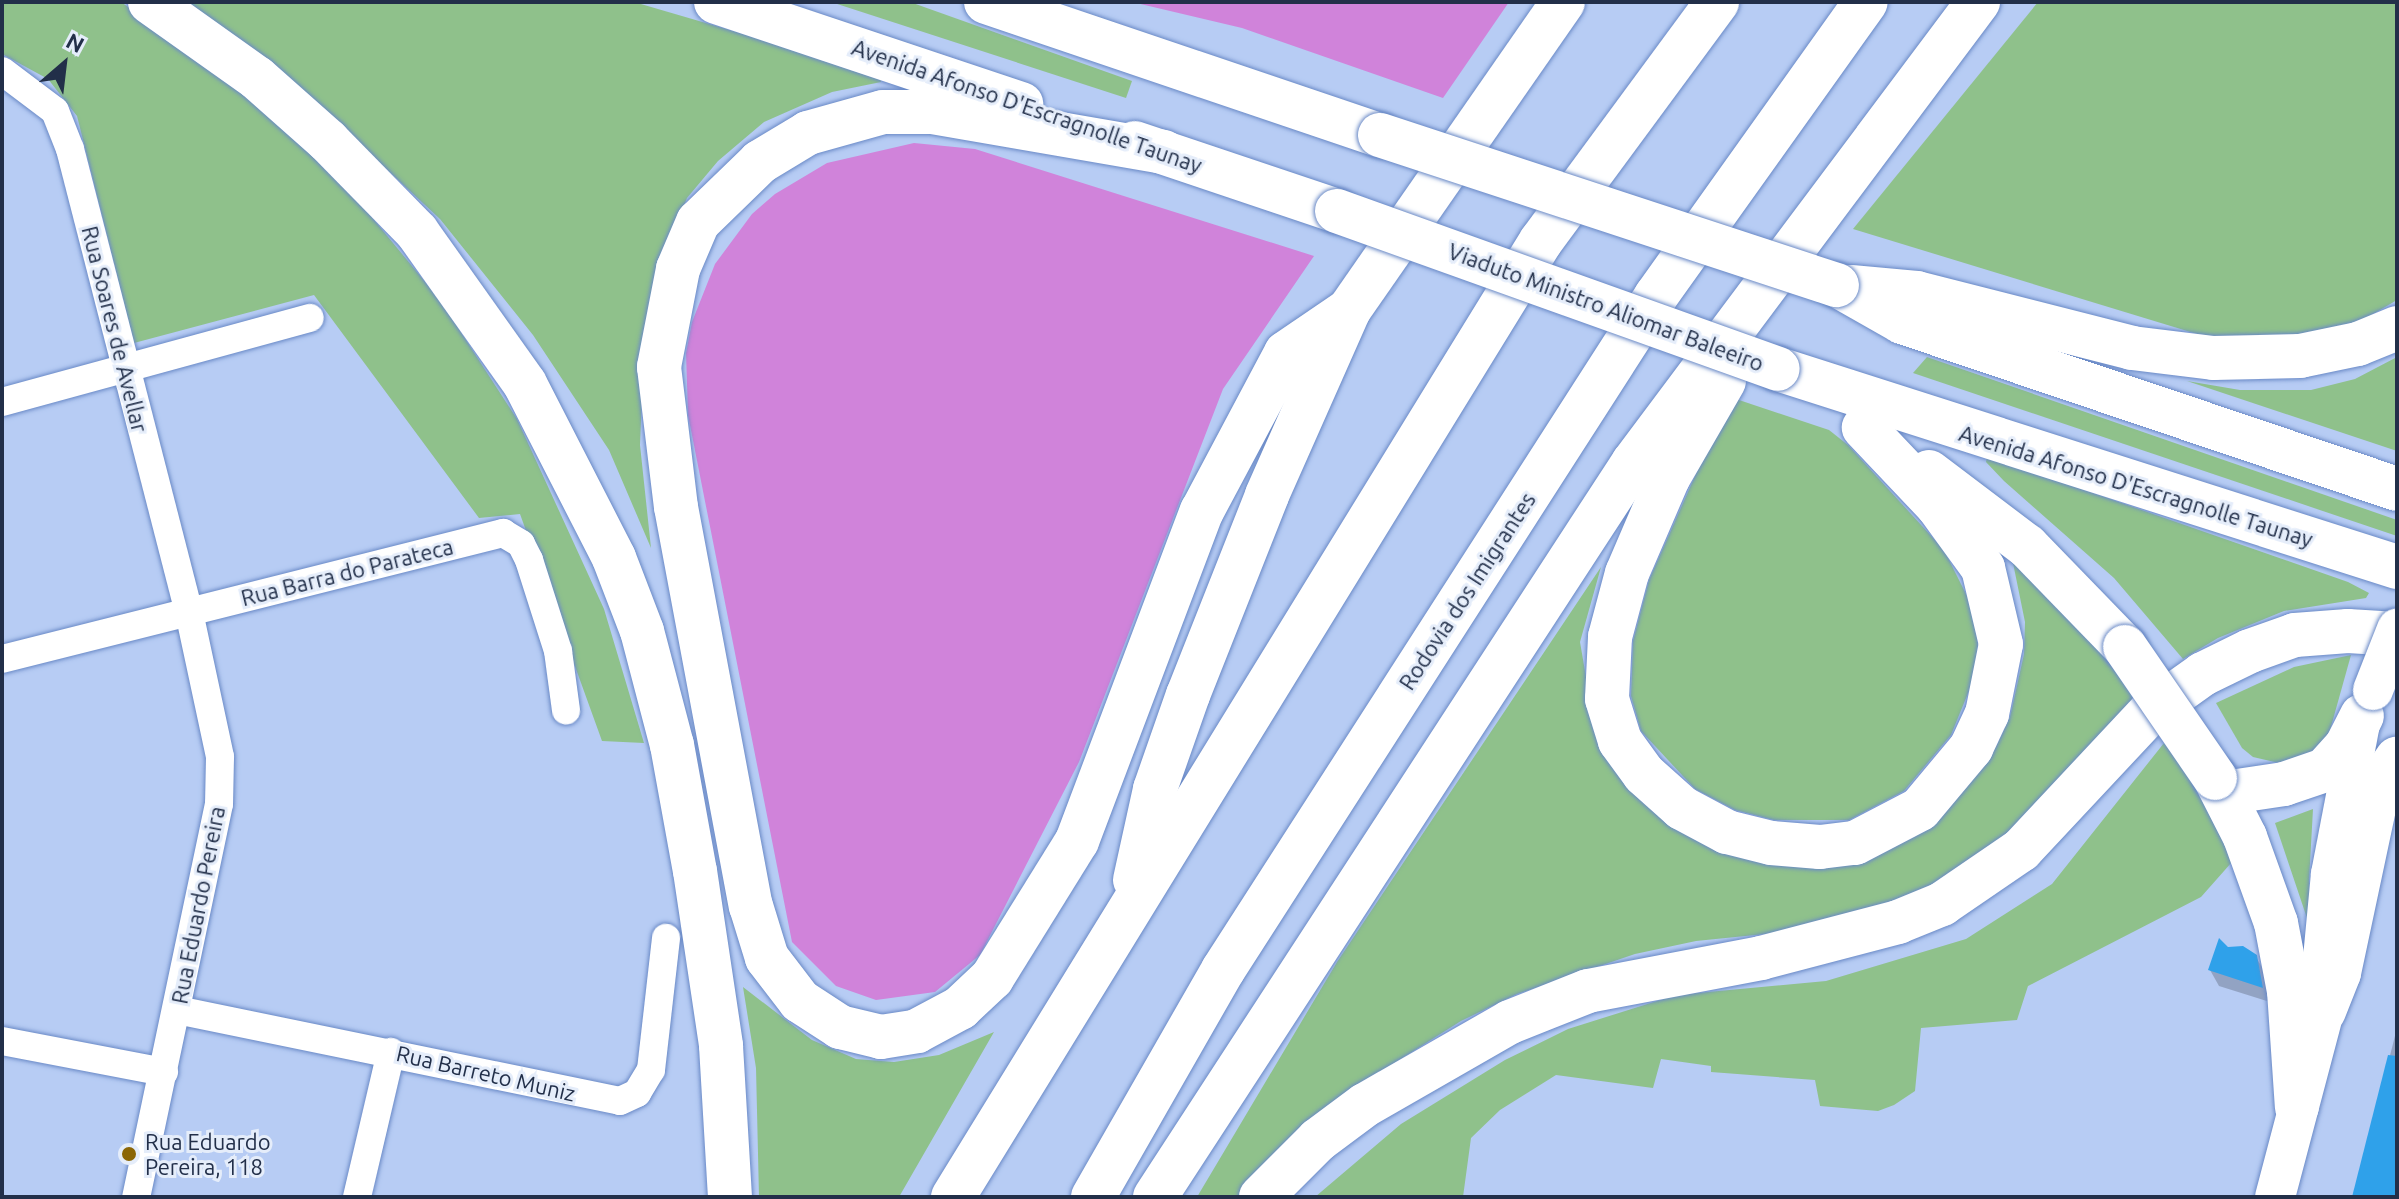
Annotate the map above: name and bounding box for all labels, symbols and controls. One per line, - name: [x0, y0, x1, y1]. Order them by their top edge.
- north arrow: [24, 24, 104, 104]
- text: N: [62, 27, 89, 57]
- street label: Avenida Afonso D'Escragnolle Taunay: [849, 34, 1205, 178]
- street label: Rua Soares de Avellar: [77, 223, 153, 435]
- street label: Viaduto Ministro Aliomar Baleeiro: [1445, 238, 1767, 376]
- street label: Avenida Afonso D'Escragnolle Taunay: [1956, 420, 2316, 552]
- street label: Rodovia dos Imigrantes: [1393, 487, 1541, 695]
- street label: Rua Barra do Parateca: [238, 533, 456, 611]
- street label: Rua Eduardo Pereira: [166, 804, 230, 1006]
- street label: Rua Barreto Muniz: [394, 1040, 578, 1106]
- place label: Rua Eduardo Pereira, 118: [145, 1128, 271, 1180]
- marker: Rua Eduardo Pereira, 118: [120, 1145, 138, 1163]

